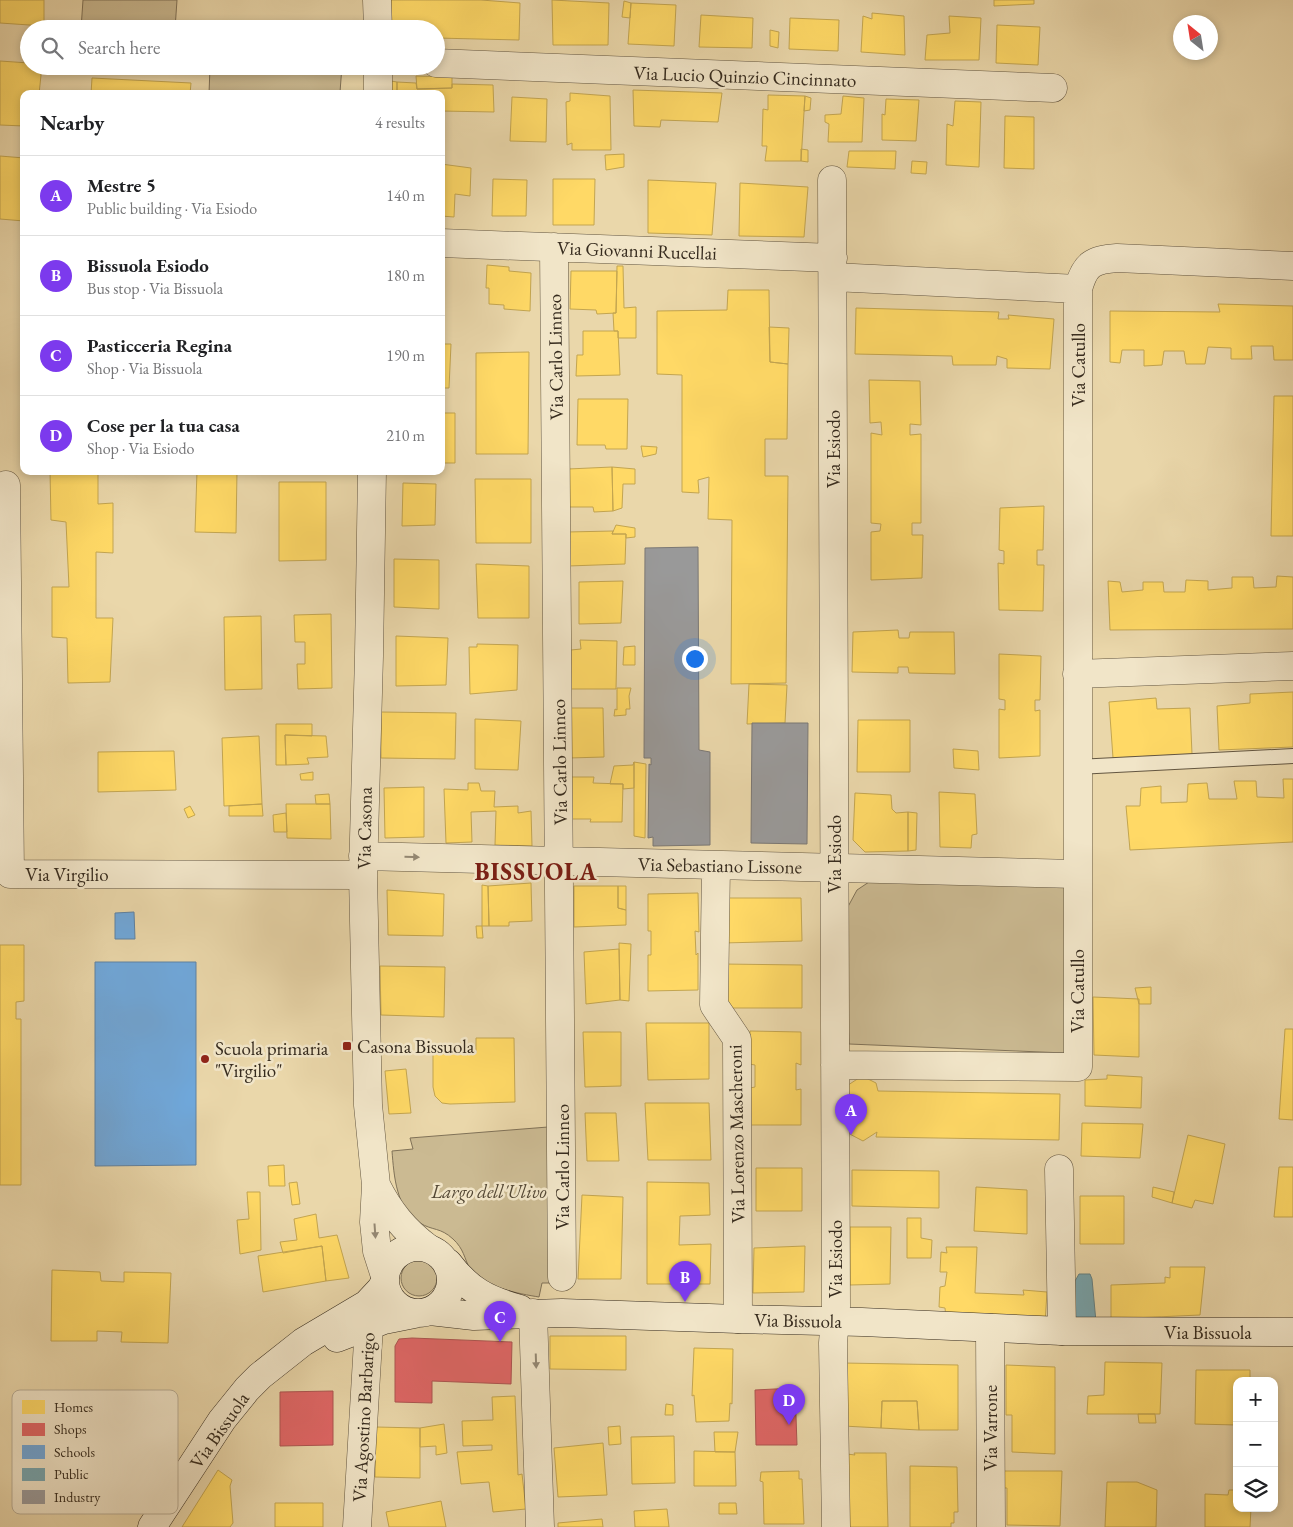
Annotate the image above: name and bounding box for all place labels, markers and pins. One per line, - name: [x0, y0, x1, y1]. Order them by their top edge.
- place label: Casona Bissuola: [357, 1034, 475, 1059]
- place label: Scuola primaria "Virgilio": [215, 1036, 329, 1083]
- marker: Casona Bissuola: [341, 1040, 353, 1052]
- marker: Scuola primaria "Virgilio": [199, 1053, 211, 1065]
- pin: A: [835, 1094, 867, 1135]
- pin: B: [669, 1261, 701, 1302]
- pin: C: [484, 1301, 516, 1342]
- pin: D: [773, 1384, 805, 1425]

